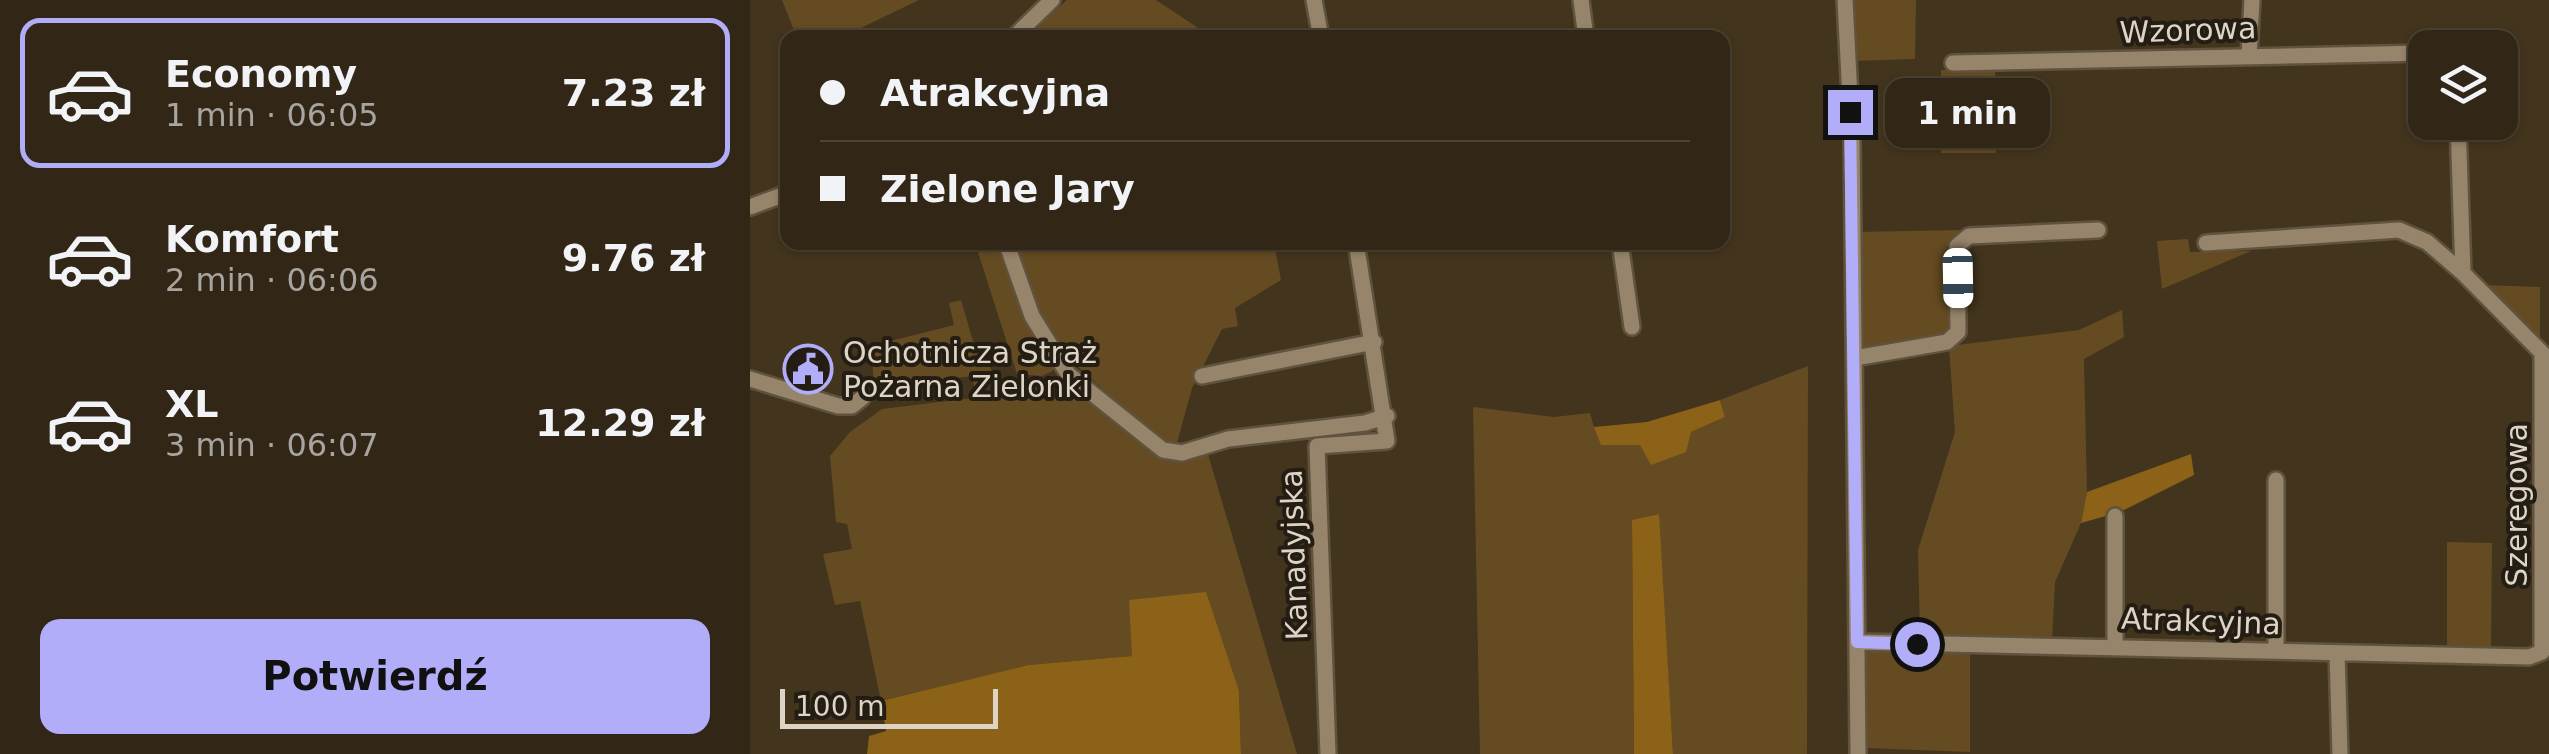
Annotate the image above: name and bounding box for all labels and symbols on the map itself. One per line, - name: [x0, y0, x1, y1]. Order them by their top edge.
- street label: Wzorowa: [2119, 10, 2257, 50]
- callout: 1 min: [1885, 77, 2050, 147]
- route end: [1828, 90, 1873, 135]
- car: [1942, 248, 1974, 308]
- place label: Ochotnicza Straż Pożarna Zielonki: [843, 335, 1097, 404]
- public building icon: Ochotnicza Straż Pożarna Zielonki: [782, 343, 834, 395]
- street label: Szeregowa: [2499, 423, 2534, 587]
- street label: Kanadyjska: [1274, 469, 1314, 641]
- street label: Atrakcyjna: [2121, 601, 2281, 641]
- route start: [1895, 622, 1940, 667]
- scale bar: [780, 684, 998, 728]

